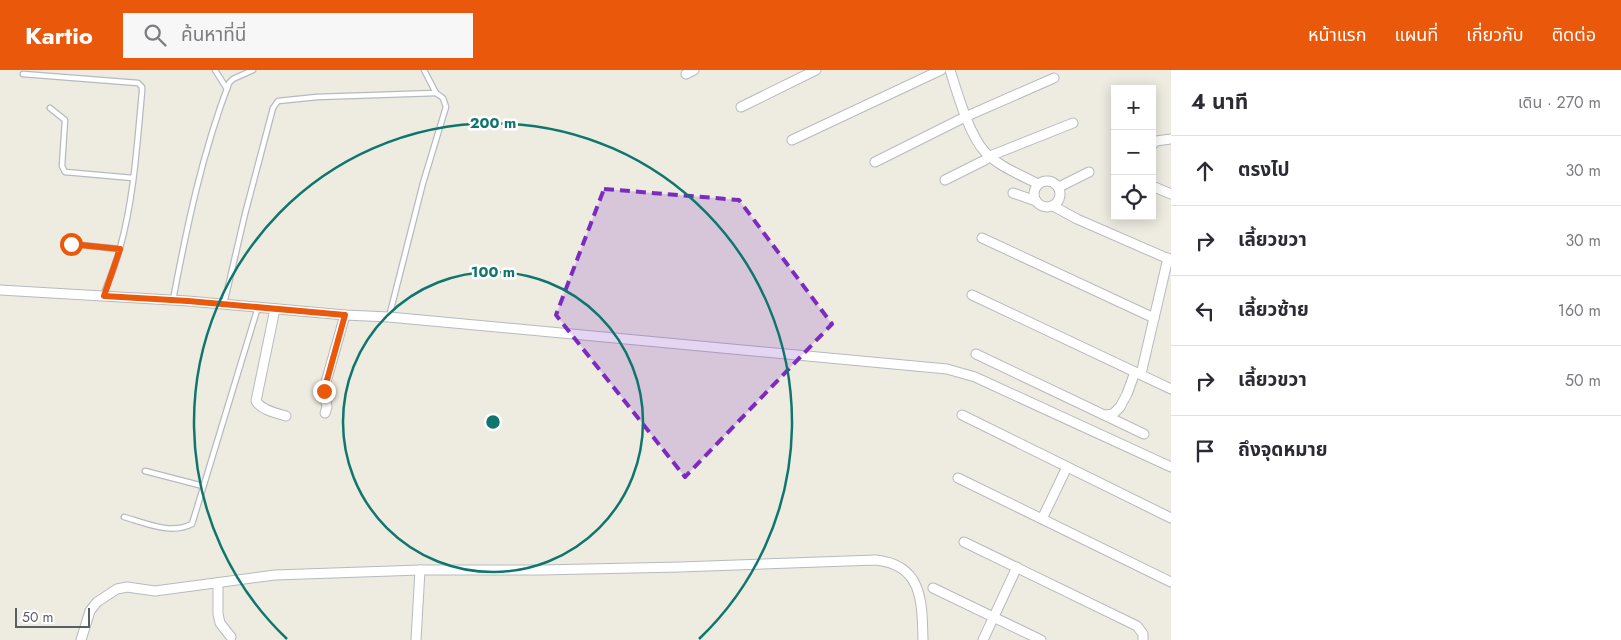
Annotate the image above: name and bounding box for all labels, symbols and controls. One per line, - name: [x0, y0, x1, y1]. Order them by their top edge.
- search box: [123, 13, 473, 58]
- text: Kartio: [25, 18, 93, 53]
- icon: search: [141, 21, 169, 49]
- text: ค้นหาที่นี่: [181, 21, 246, 48]
- text: หน้าแรก: [1308, 22, 1366, 48]
- text: แผนที่: [1394, 22, 1438, 48]
- text: เกี่ยวกับ: [1466, 22, 1524, 48]
- text: ติดต่อ: [1552, 22, 1596, 48]
- map controls: [1111, 85, 1156, 220]
- button: +: [1111, 85, 1156, 130]
- text: 4 นาที: [1191, 87, 1248, 117]
- text: เดิน · 270 m: [1518, 91, 1601, 114]
- text: 200 m: [470, 112, 516, 134]
- button: −: [1111, 130, 1156, 175]
- text: ตรงไป: [1238, 156, 1290, 183]
- icon: ahead: [1191, 157, 1219, 185]
- text: 30 m: [1565, 159, 1601, 182]
- button: locate: [1111, 175, 1156, 220]
- text: เลี้ยวขวา: [1238, 226, 1307, 253]
- icon: right: [1191, 227, 1219, 255]
- text: 30 m: [1565, 229, 1601, 252]
- route start: [60, 233, 83, 256]
- text: 100 m: [471, 261, 515, 283]
- text: เลี้ยวซ้าย: [1238, 296, 1309, 323]
- icon: left: [1191, 297, 1219, 325]
- text: 160 m: [1558, 299, 1601, 322]
- text: เลี้ยวขวา: [1238, 366, 1307, 393]
- icon: right: [1191, 367, 1219, 395]
- text: 50 m: [1565, 369, 1601, 392]
- route end: [313, 380, 336, 403]
- centre of rings: [484, 413, 502, 431]
- text: ถึงจุดหมาย: [1238, 436, 1328, 463]
- icon: arrive: [1191, 437, 1219, 465]
- scale bar: [15, 605, 90, 628]
- text: 50 m: [22, 607, 53, 627]

